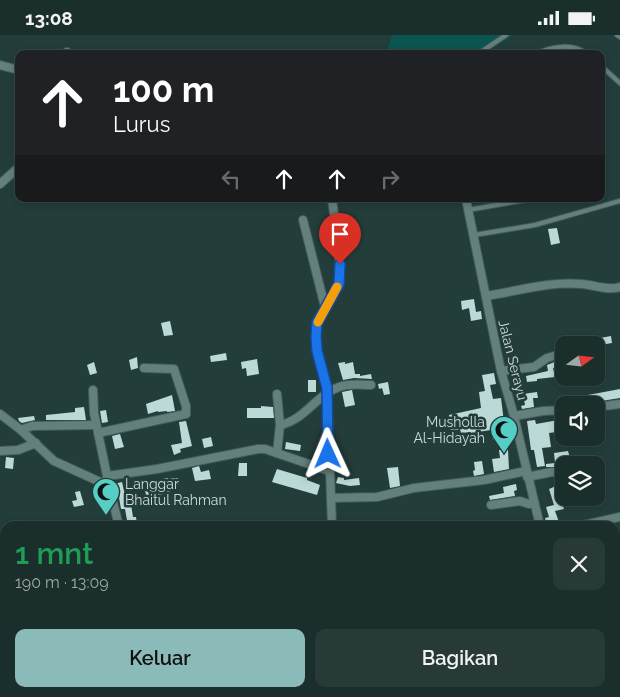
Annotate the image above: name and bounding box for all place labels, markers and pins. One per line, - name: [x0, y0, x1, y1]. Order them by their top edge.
- pin: [319, 213, 361, 264]
- place label: Musholla Al-Hidayah: [413, 414, 485, 446]
- mosque icon: Musholla Al-Hidayah: [489, 415, 519, 454]
- place label: Langgar Bhaitul Rahman: [125, 476, 227, 508]
- mosque icon: Langgar Bhaitul Rahman: [91, 477, 121, 516]

